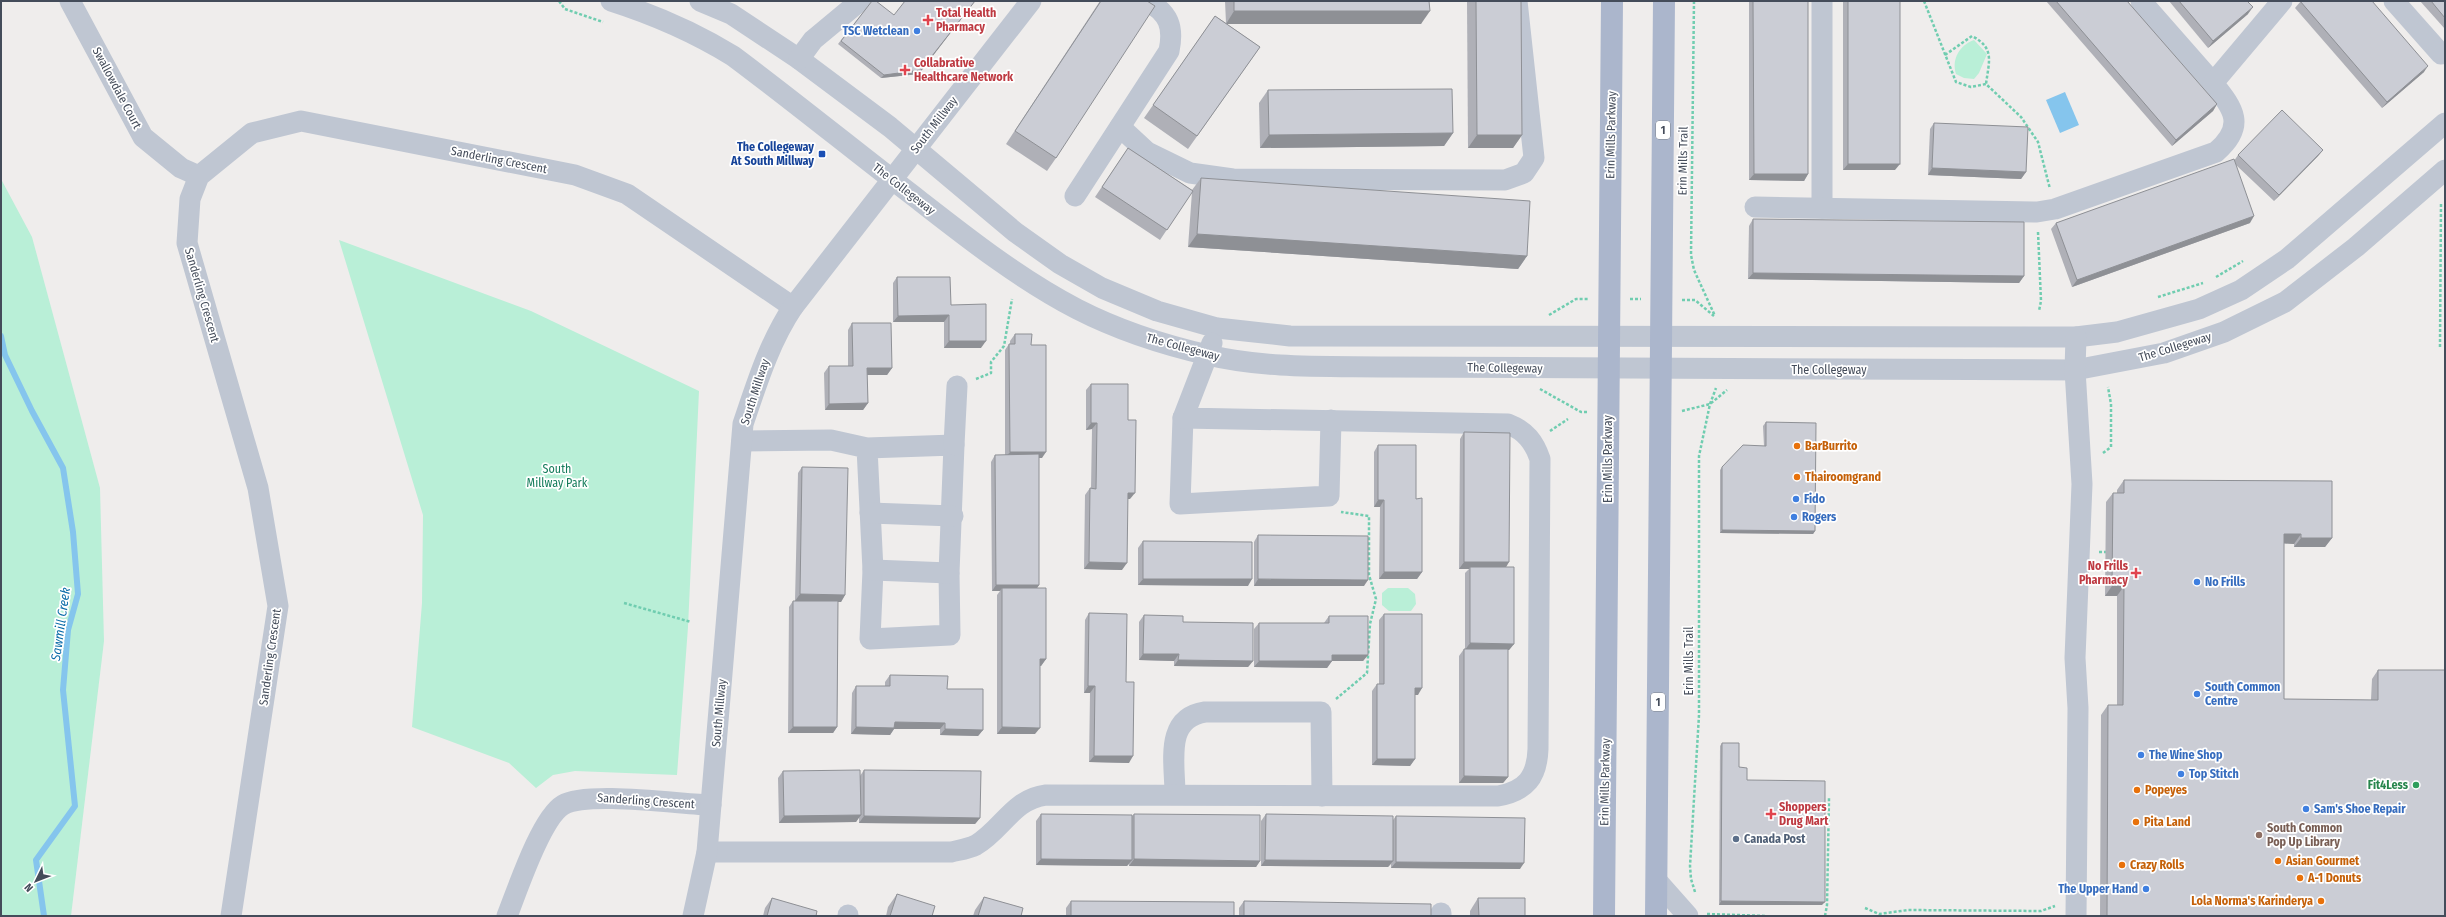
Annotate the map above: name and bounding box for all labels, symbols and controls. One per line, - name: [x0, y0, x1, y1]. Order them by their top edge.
- place label: Total Health Pharmacy: [936, 6, 996, 34]
- marker: Total Health Pharmacy: [923, 15, 933, 25]
- place label: TSC Wetclean: [842, 24, 909, 38]
- marker: TSC Wetclean: [912, 26, 922, 36]
- street label: Swallowdale Court: [90, 45, 144, 131]
- place label: Collabrative Healthcare Network: [914, 56, 1014, 84]
- marker: Collabrative Healthcare Network: [899, 64, 911, 76]
- street label: Erin Mills Parkway: [1603, 90, 1619, 179]
- street label: South Millway: [907, 93, 961, 156]
- road number: 1: [1656, 121, 1670, 139]
- street label: Erin Mills Trail: [1675, 126, 1691, 196]
- place label: The Collegeway At South Millway: [730, 140, 814, 168]
- street label: Sanderling Crescent: [450, 144, 548, 176]
- marker: The Collegeway At South Millway: [817, 149, 827, 159]
- street label: The Collegeway: [870, 160, 938, 218]
- street label: Sanderling Crescent: [182, 246, 222, 344]
- street label: The Collegeway: [2137, 329, 2214, 365]
- street label: The Collegeway: [1145, 331, 1222, 364]
- street label: South Millway: [738, 357, 772, 427]
- street label: The Collegeway: [1467, 360, 1543, 376]
- street label: The Collegeway: [1791, 363, 1867, 377]
- street label: Erin Mills Parkway: [1601, 414, 1615, 503]
- place label: BarBurrito: [1805, 439, 1858, 453]
- marker: BarBurrito: [1792, 441, 1802, 451]
- park label: South Millway Park: [527, 462, 588, 490]
- place label: Thairoomgrand: [1805, 470, 1881, 484]
- marker: Thairoomgrand: [1792, 472, 1802, 482]
- place label: Fido: [1804, 492, 1826, 506]
- marker: Fido: [1791, 494, 1801, 504]
- place label: Rogers: [1802, 510, 1837, 524]
- marker: Rogers: [1789, 512, 1799, 522]
- place label: No Frills Pharmacy: [2079, 559, 2129, 587]
- marker: No Frills Pharmacy: [2131, 568, 2141, 578]
- place label: No Frills: [2205, 575, 2246, 589]
- marker: No Frills: [2192, 577, 2202, 587]
- water label: Sawmill Creek: [48, 586, 73, 663]
- street label: Sanderling Crescent: [256, 608, 284, 706]
- street label: Erin Mills Trail: [1682, 627, 1696, 695]
- street label: South Millway: [709, 678, 729, 748]
- place label: South Common Centre: [2205, 680, 2280, 708]
- marker: South Common Centre: [2192, 689, 2202, 699]
- road number: 1: [1651, 693, 1665, 711]
- street label: Erin Mills Parkway: [1597, 737, 1613, 826]
- place label: The Wine Shop: [2149, 748, 2223, 762]
- marker: The Wine Shop: [2136, 750, 2146, 760]
- place label: Top Stitch: [2189, 767, 2239, 781]
- marker: Top Stitch: [2176, 769, 2186, 779]
- place label: Fit4Less: [2368, 778, 2409, 792]
- marker: Fit4Less: [2411, 780, 2421, 790]
- place label: Popeyes: [2145, 783, 2188, 797]
- marker: Popeyes: [2132, 785, 2142, 795]
- street label: Sanderling Crescent: [597, 791, 695, 811]
- place label: Shoppers Drug Mart: [1779, 800, 1829, 828]
- place label: Sam's Shoe Repair: [2314, 802, 2406, 816]
- marker: Sam's Shoe Repair: [2301, 804, 2311, 814]
- marker: Shoppers Drug Mart: [1766, 809, 1776, 819]
- place label: Pita Land: [2144, 815, 2191, 829]
- marker: Pita Land: [2131, 817, 2141, 827]
- place label: South Common Pop Up Library: [2267, 821, 2342, 849]
- marker: South Common Pop Up Library: [2254, 830, 2264, 840]
- place label: Canada Post: [1744, 832, 1806, 846]
- marker: Canada Post: [1731, 834, 1741, 844]
- place label: Asian Gourmet: [2285, 854, 2360, 868]
- marker: Asian Gourmet: [2273, 856, 2283, 866]
- place label: Crazy Rolls: [2130, 858, 2185, 872]
- marker: Crazy Rolls: [2117, 860, 2127, 870]
- north arrow: [16, 861, 56, 901]
- place label: A-1 Donuts: [2307, 871, 2362, 885]
- marker: A-1 Donuts: [2295, 873, 2305, 883]
- text: N: [22, 881, 36, 894]
- place label: The Upper Hand: [2058, 882, 2138, 896]
- marker: The Upper Hand: [2141, 884, 2151, 894]
- place label: Lola Norma's Karinderya: [2191, 894, 2313, 908]
- marker: Lola Norma's Karinderya: [2316, 896, 2326, 906]

